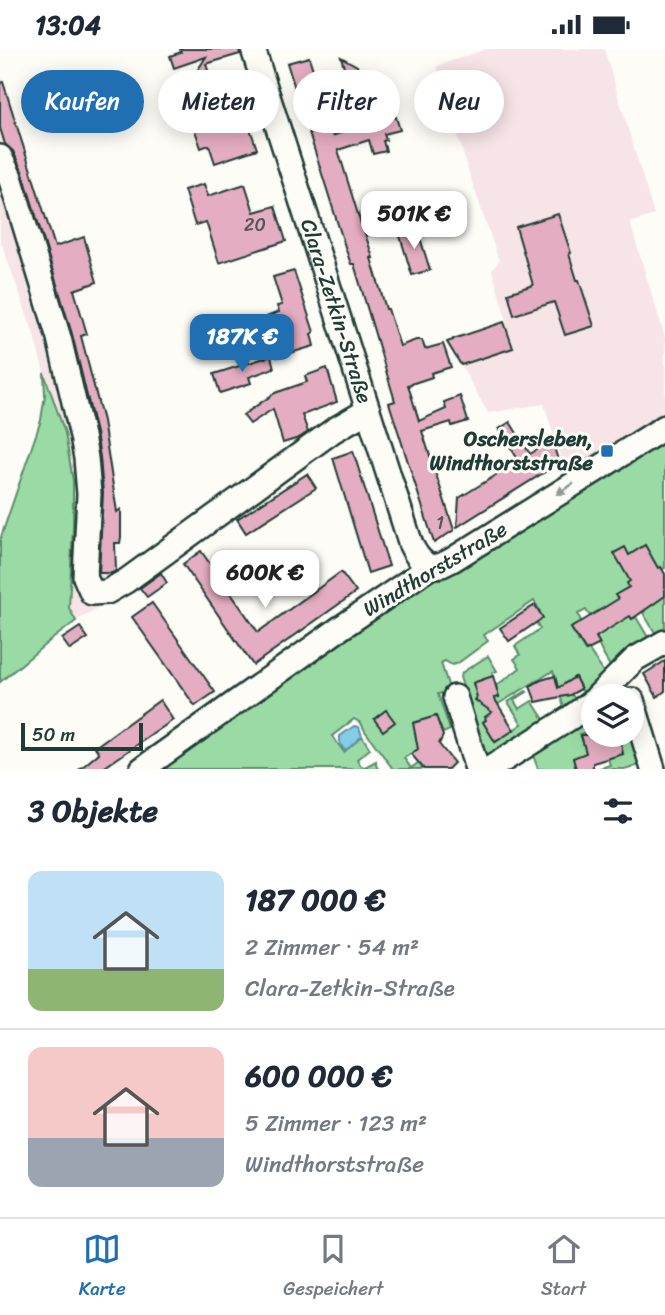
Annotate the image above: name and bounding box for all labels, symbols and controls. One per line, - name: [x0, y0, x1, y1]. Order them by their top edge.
- text: 13:04: [35, 2, 101, 48]
- chip: Kaufen: [21, 70, 144, 133]
- chip: Mieten: [158, 70, 279, 133]
- chip: Filter: [293, 70, 400, 133]
- chip: Neu: [414, 70, 504, 133]
- pin: 501K €: [357, 191, 471, 251]
- text: 501K €: [377, 193, 451, 234]
- house number: 20: [244, 209, 266, 241]
- street label: Clara-Zetkin-Straße: [289, 214, 384, 408]
- pin: 187K €: [185, 315, 299, 374]
- text: 187K €: [206, 316, 278, 357]
- place label: Oschersleben, Windthorststraße: [430, 420, 593, 482]
- marker: Oschersleben, Windthorststraße: [599, 443, 615, 459]
- one-way arrow: [556, 482, 575, 495]
- house number: 1: [436, 507, 444, 539]
- street label: Windthorststraße: [355, 511, 515, 627]
- pin: 600K €: [208, 551, 322, 610]
- text: 600K €: [226, 552, 304, 593]
- map controls: [581, 684, 644, 747]
- button: layers: [581, 684, 644, 747]
- text: 50 m: [32, 718, 75, 751]
- scale bar: [21, 720, 144, 752]
- text: 3 Objekte: [28, 784, 158, 838]
- icon: filters: [599, 792, 637, 830]
- text: 187 000 €: [245, 873, 386, 927]
- icon: home: [84, 899, 168, 983]
- text: 2 Zimmer · 54 m²: [245, 927, 419, 968]
- text: Clara-Zetkin-Straße: [245, 968, 455, 1009]
- text: 600 000 €: [245, 1049, 392, 1103]
- icon: home: [84, 1075, 168, 1159]
- text: 5 Zimmer · 123 m²: [245, 1103, 427, 1144]
- text: Windthorststraße: [245, 1144, 424, 1185]
- tab: Karte: [79, 1230, 126, 1305]
- tab: Gespeichert: [283, 1230, 383, 1305]
- tab: Start: [541, 1230, 586, 1305]

